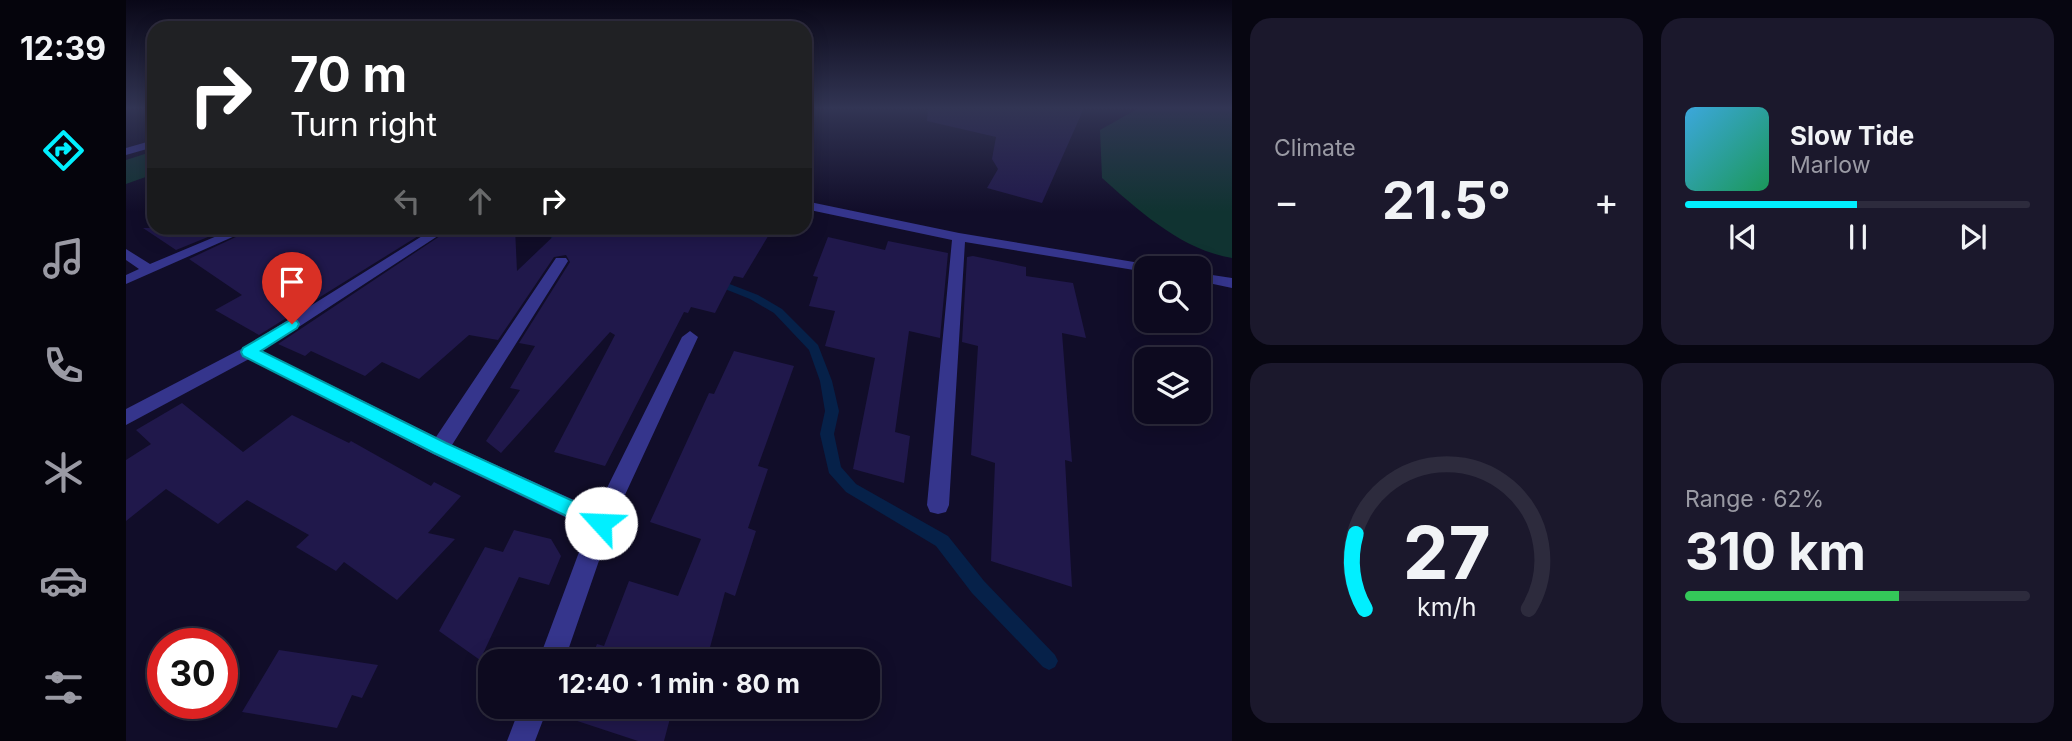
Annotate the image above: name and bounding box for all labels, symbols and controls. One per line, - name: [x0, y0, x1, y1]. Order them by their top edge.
- text: 12:39: [20, 29, 106, 68]
- text: 70 m: [290, 45, 407, 104]
- icon: right: [175, 49, 266, 140]
- text: Turn right: [290, 105, 437, 144]
- text: Slow Tide: [1790, 120, 1914, 151]
- icon: directions: [39, 126, 88, 175]
- text: Climate: [1274, 134, 1356, 162]
- text: Marlow: [1790, 151, 1870, 179]
- text: 21.5°: [1382, 169, 1511, 232]
- text: −: [1274, 178, 1299, 224]
- text: +: [1594, 178, 1619, 224]
- icon: left: [388, 182, 426, 220]
- icon: ahead: [461, 182, 499, 220]
- icon: right: [534, 182, 572, 220]
- icon: previous: [1724, 218, 1762, 256]
- icon: pause: [1839, 218, 1877, 256]
- icon: next: [1954, 218, 1992, 256]
- icon: music: [39, 234, 88, 283]
- pin: [262, 252, 322, 324]
- map controls: [1134, 256, 1211, 424]
- button: search: [1134, 256, 1211, 333]
- icon: arrive: [273, 263, 311, 301]
- icon: phone: [39, 341, 88, 390]
- button: layers: [1134, 347, 1211, 424]
- icon: climate: [39, 448, 88, 497]
- text: Range · 62%: [1685, 485, 1824, 513]
- position arrow: [564, 486, 638, 560]
- text: 27: [1402, 508, 1491, 597]
- text: 310 km: [1685, 520, 1866, 583]
- icon: car: [39, 556, 88, 605]
- text: km/h: [1417, 592, 1476, 622]
- speed limit sign: 30: [147, 628, 238, 719]
- icon: filters: [39, 663, 88, 712]
- text: 12:40 · 1 min · 80 m: [558, 668, 800, 699]

